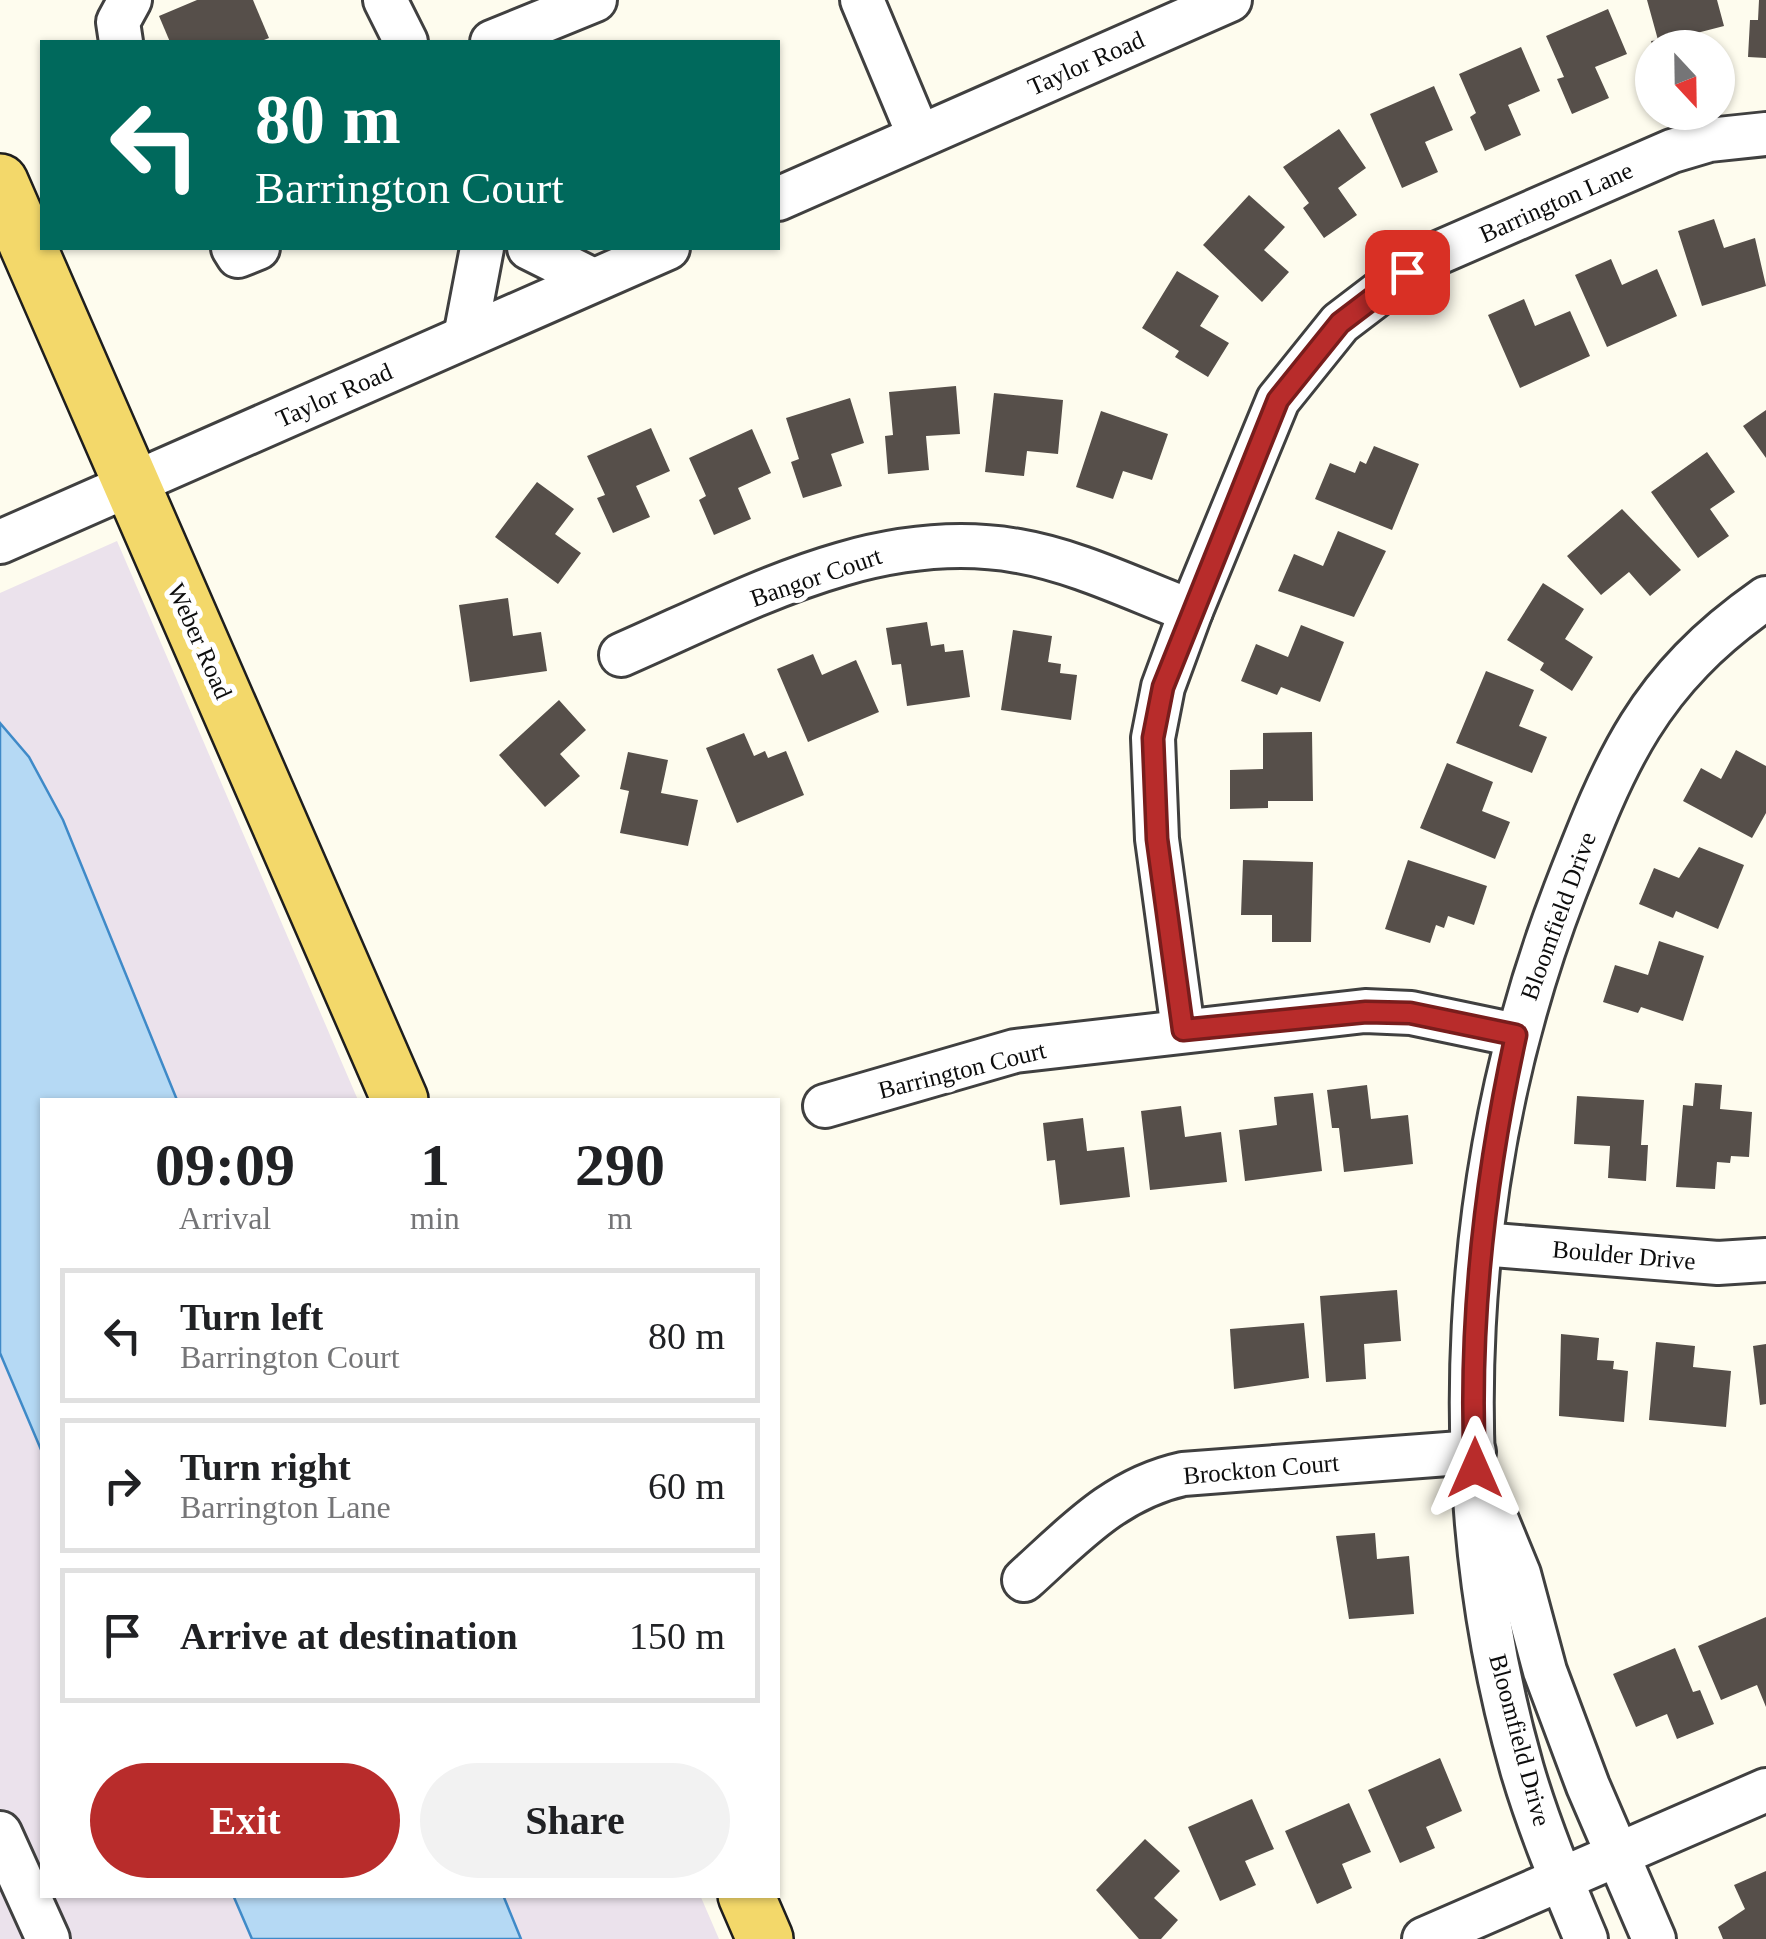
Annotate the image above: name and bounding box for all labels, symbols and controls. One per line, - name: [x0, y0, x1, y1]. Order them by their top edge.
- street label: Taylor Road: [1024, 25, 1149, 101]
- north arrow: [1635, 30, 1735, 130]
- map controls: [1635, 30, 1735, 130]
- icon: left: [90, 80, 220, 210]
- text: 80 m: [255, 81, 401, 158]
- street label: Barrington Lane: [1475, 156, 1637, 248]
- text: Barrington Court: [255, 163, 564, 213]
- pin: [1365, 230, 1450, 315]
- icon: arrive: [1380, 245, 1435, 300]
- street label: Taylor Road: [272, 357, 397, 433]
- street label: Bangor Court: [747, 542, 885, 612]
- street label: Weber Road: [163, 579, 238, 703]
- street label: Bloomfield Drive: [1515, 828, 1601, 1004]
- street label: Barrington Court: [876, 1036, 1049, 1104]
- text: 09:09: [155, 1132, 295, 1198]
- text: 1: [420, 1132, 450, 1198]
- text: 290: [575, 1132, 665, 1198]
- text: Arrival: [179, 1200, 271, 1236]
- text: min: [410, 1200, 460, 1236]
- text: m: [607, 1200, 632, 1236]
- street label: Boulder Drive: [1551, 1235, 1697, 1275]
- text: Turn left: [180, 1296, 323, 1338]
- icon: left: [95, 1308, 150, 1363]
- text: 80 m: [648, 1315, 725, 1357]
- text: Barrington Court: [180, 1339, 400, 1375]
- position arrow: [1423, 1416, 1527, 1520]
- text: Turn right: [180, 1446, 351, 1488]
- street label: Brockton Court: [1182, 1449, 1340, 1489]
- icon: right: [95, 1458, 150, 1513]
- text: 60 m: [648, 1465, 725, 1507]
- text: Barrington Lane: [180, 1489, 391, 1525]
- icon: arrive: [95, 1608, 150, 1663]
- text: Arrive at destination: [180, 1615, 518, 1657]
- text: 150 m: [629, 1615, 725, 1657]
- street label: Bloomfield Drive: [1484, 1651, 1556, 1829]
- button: Exit: [90, 1763, 400, 1878]
- button: Share: [420, 1763, 730, 1878]

